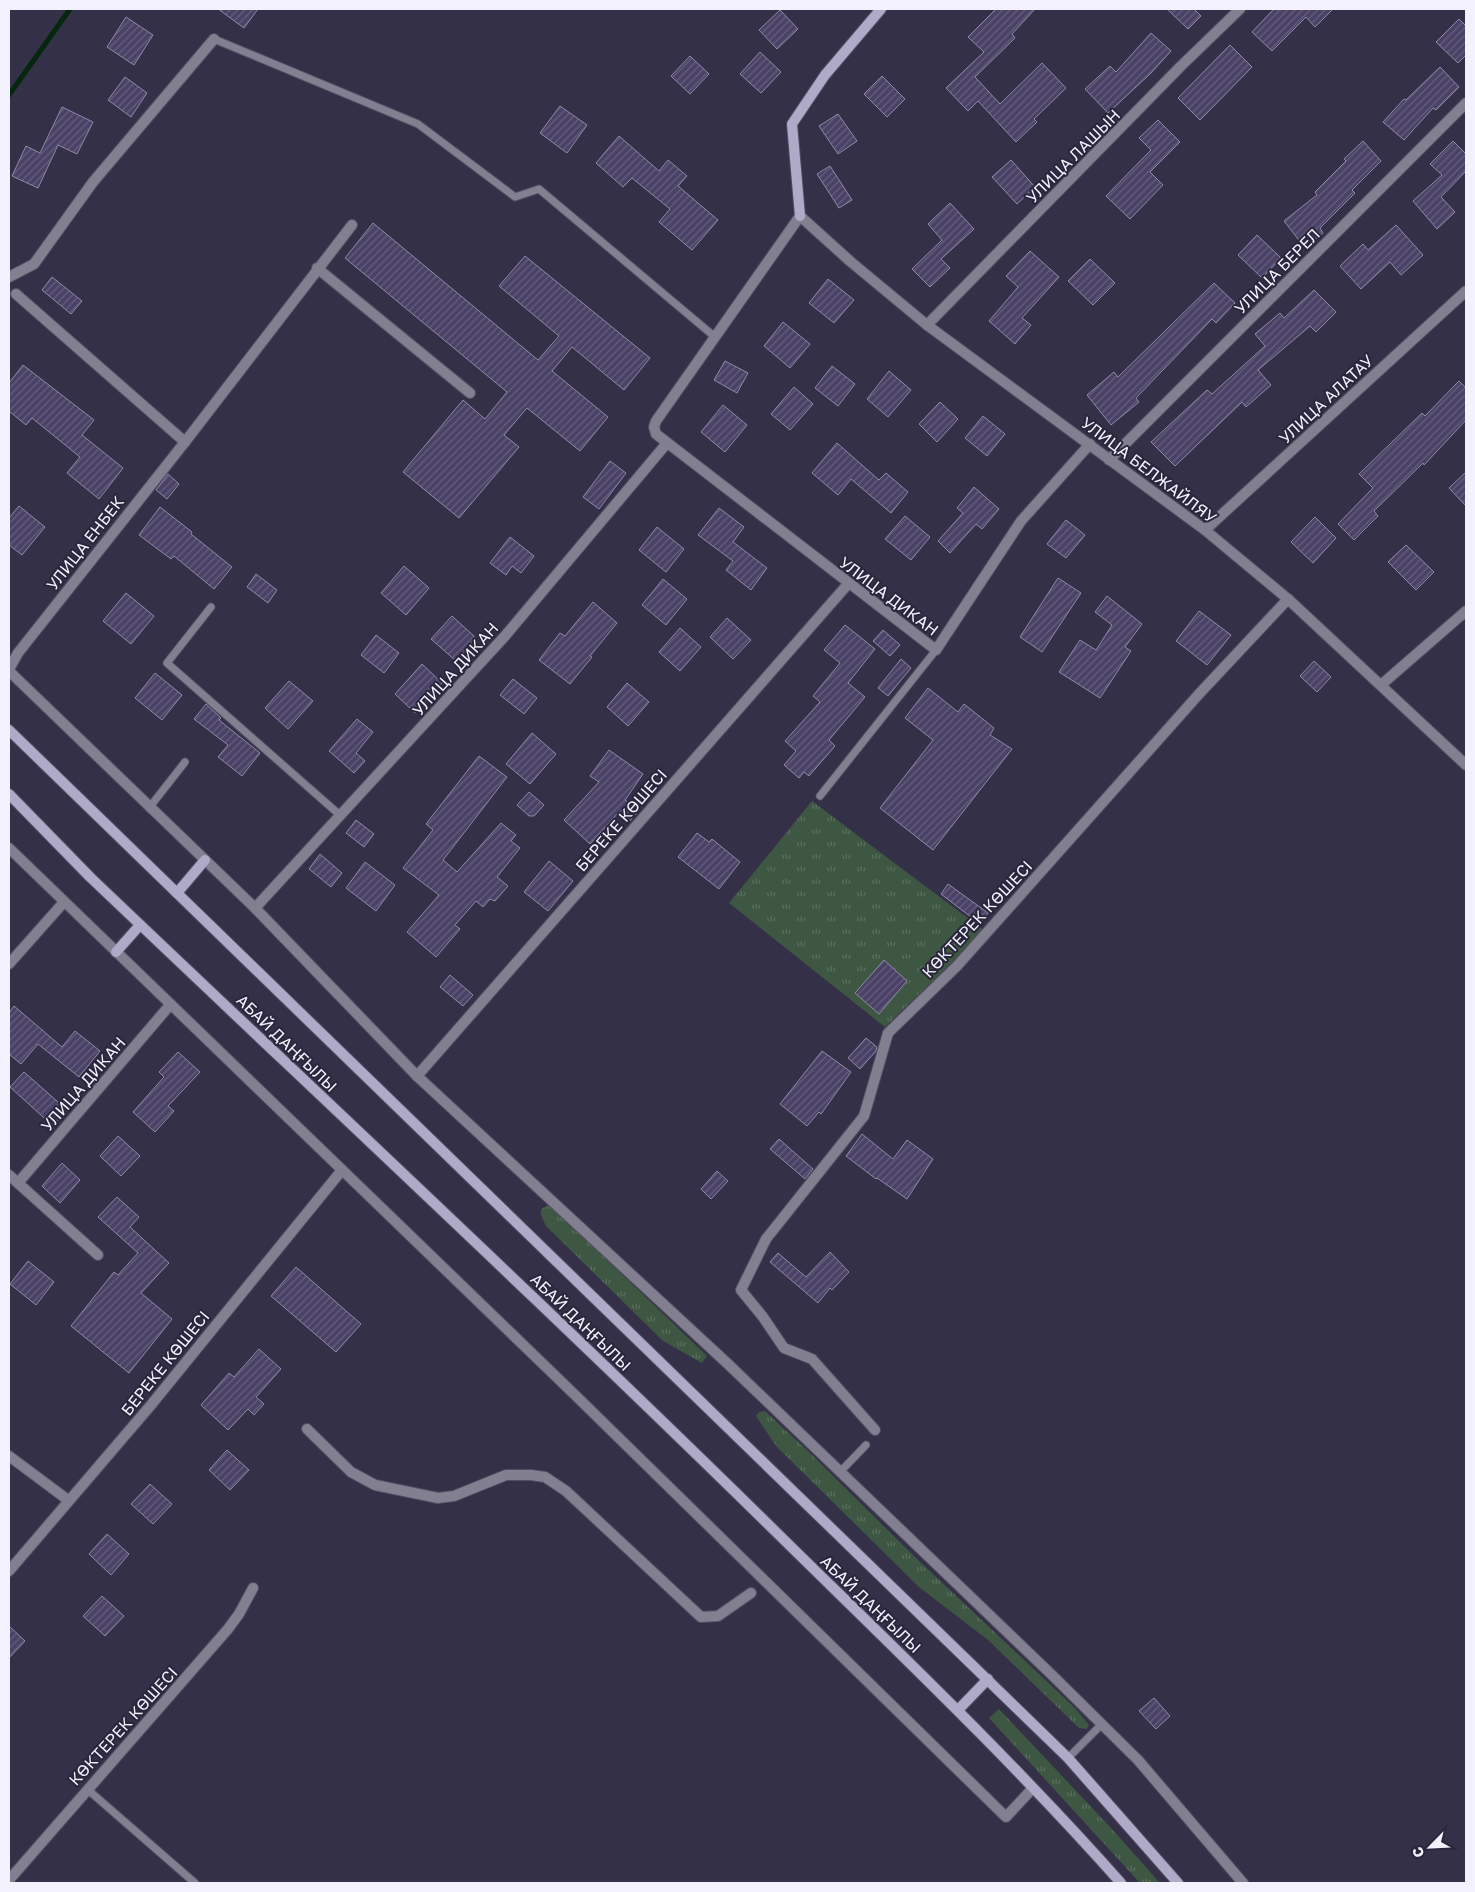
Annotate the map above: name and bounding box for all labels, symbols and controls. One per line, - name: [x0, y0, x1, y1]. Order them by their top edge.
- street label: УЛИЦА ЛАШЫН: [1022, 105, 1124, 207]
- street label: УЛИЦА БЕРЕЛ: [1230, 224, 1324, 318]
- street label: УЛИЦА АЛАТАУ: [1275, 350, 1378, 448]
- street label: УЛИЦА БЕЛЖАЙЛЯУ: [1077, 413, 1221, 528]
- street label: УЛИЦА ЕНБЕК: [42, 492, 128, 594]
- street label: УЛИЦА ДИКАН: [835, 552, 943, 640]
- street label: УЛИЦА ДИКАН: [408, 618, 502, 720]
- street label: БЕРЕКЕ КӨШЕСІ: [571, 765, 671, 875]
- street label: КӨКТЕРЕК КӨШЕСІ: [918, 856, 1036, 982]
- street label: АБАЙ ДАҢҒЫЛЫ: [233, 990, 341, 1096]
- street label: УЛИЦА ДИКАН: [36, 1033, 130, 1135]
- street label: АБАЙ ДАҢҒЫЛЫ: [527, 1269, 635, 1375]
- street label: БЕРЕКЕ КӨШЕСІ: [116, 1306, 214, 1420]
- street label: АБАЙ ДАҢҒЫЛЫ: [817, 1551, 925, 1657]
- street label: КӨКТЕРЕК КӨШЕСІ: [64, 1663, 182, 1789]
- north arrow: [1405, 1822, 1455, 1872]
- text: С: [1408, 1844, 1427, 1860]

